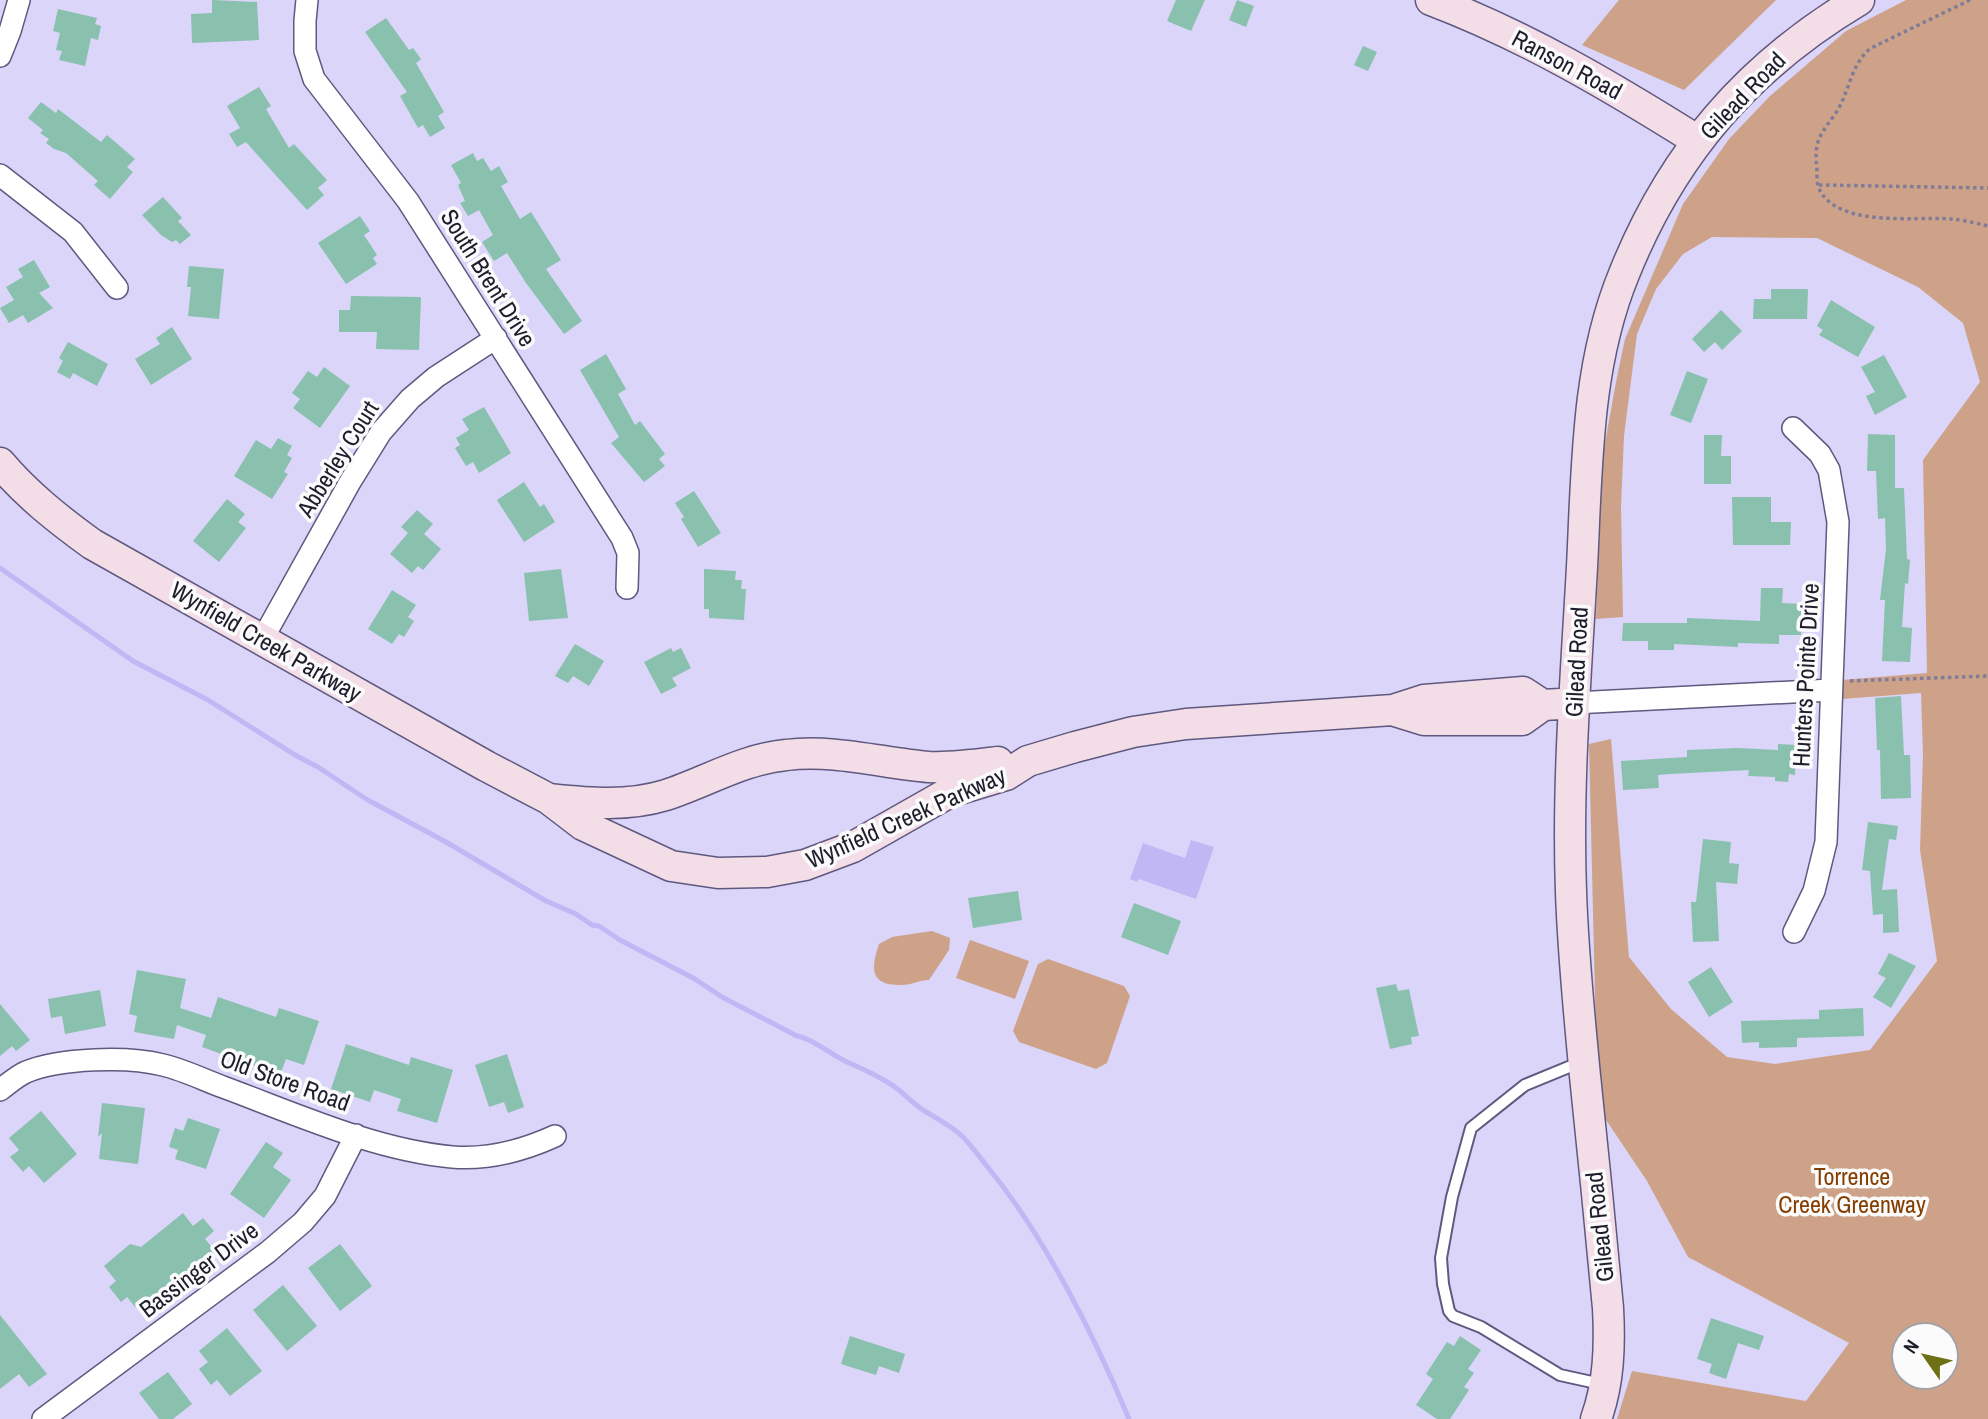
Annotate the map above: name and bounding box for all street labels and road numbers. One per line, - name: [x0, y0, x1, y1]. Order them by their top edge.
- street label: Ranson Road: [1507, 22, 1628, 106]
- street label: Gilead Road: [1692, 44, 1792, 146]
- street label: South Brent Drive: [434, 203, 544, 352]
- street label: Abberley Court: [288, 394, 386, 523]
- street label: Wynfield Creek Parkway: [165, 573, 368, 709]
- street label: Hunters Pointe Drive: [1784, 582, 1826, 768]
- street label: Gilead Road: [1557, 606, 1595, 718]
- street label: Wynfield Creek Parkway: [801, 759, 1011, 875]
- street label: Old Store Road: [216, 1042, 355, 1118]
- street label: Gilead Road: [1577, 1170, 1621, 1284]
- street label: Bassinger Drive: [132, 1214, 264, 1324]

